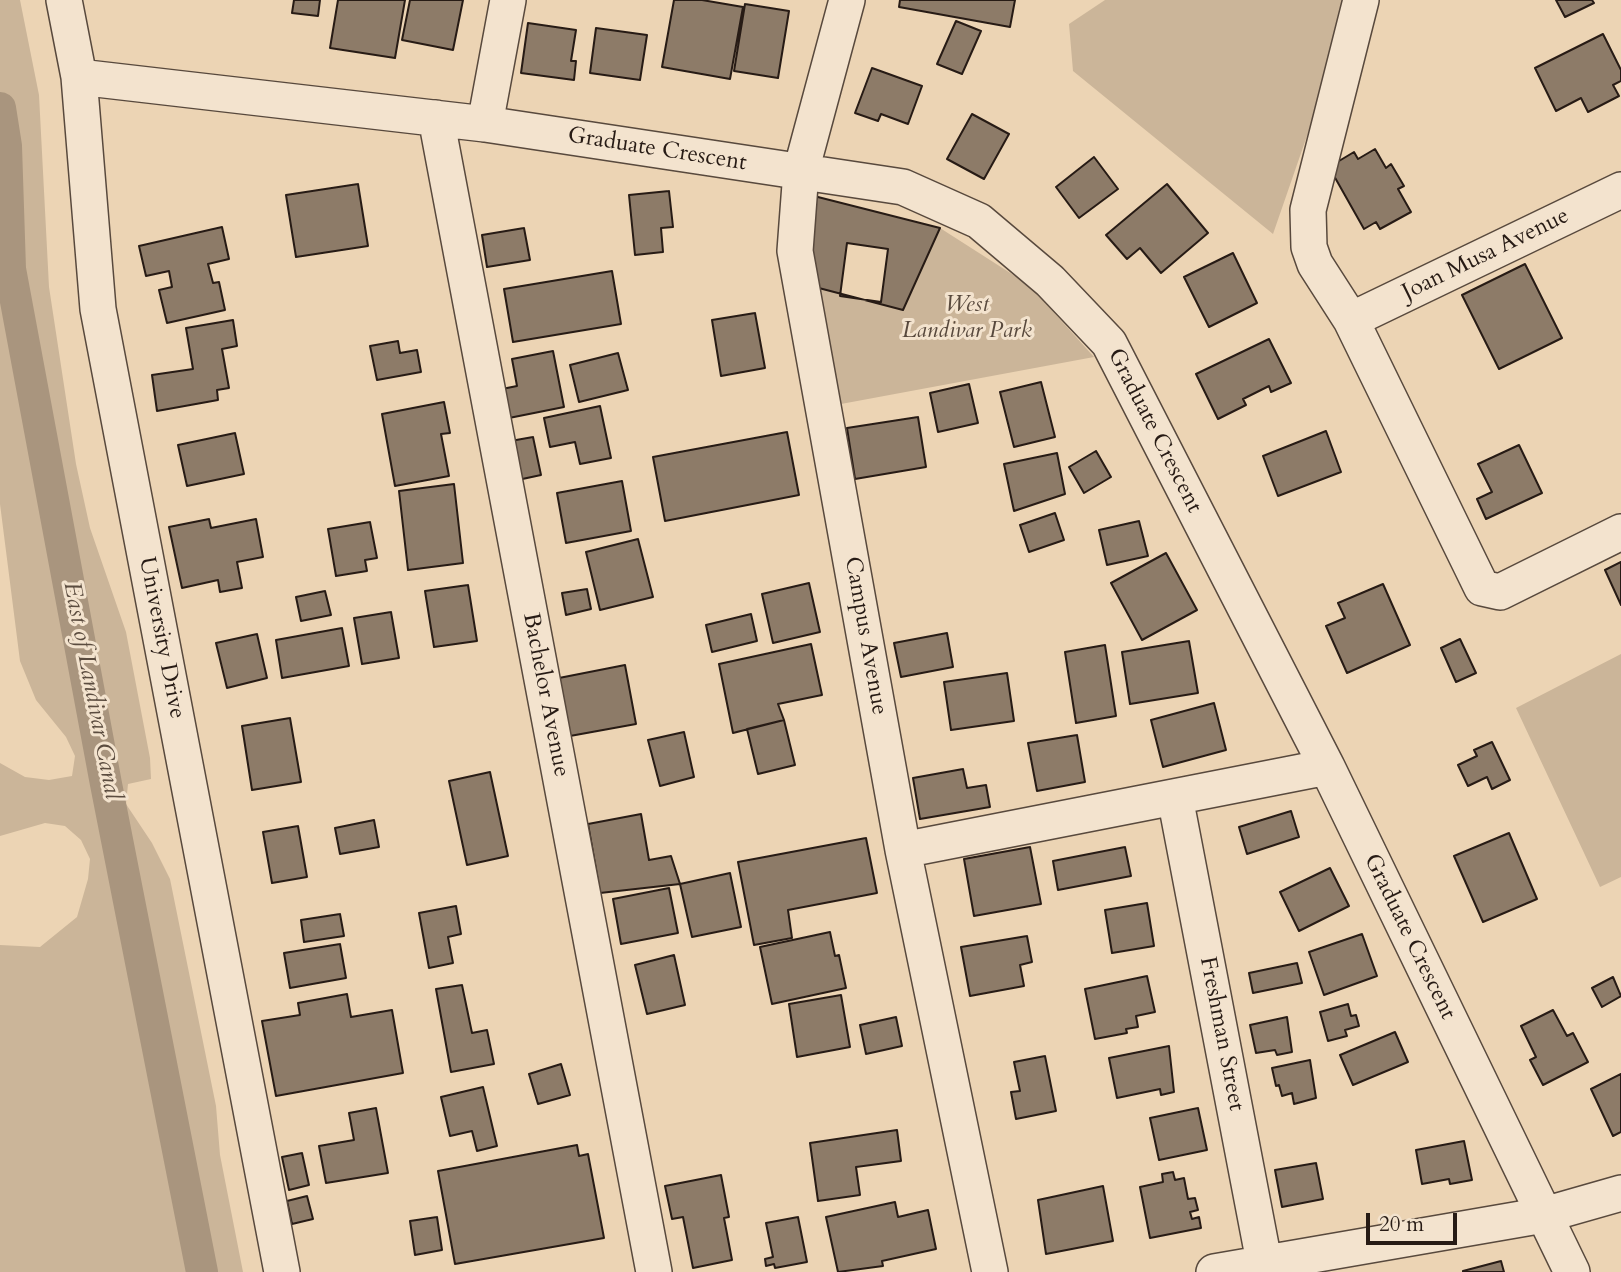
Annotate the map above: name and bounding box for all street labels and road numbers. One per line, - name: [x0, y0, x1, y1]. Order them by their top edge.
- street label: Graduate Crescent: [566, 122, 748, 178]
- street label: Joan Musa Avenue: [1398, 203, 1574, 307]
- street label: Graduate Crescent: [1101, 344, 1207, 518]
- street label: University Drive: [132, 555, 190, 721]
- street label: Campus Avenue: [837, 555, 893, 717]
- street label: Bachelor Avenue: [516, 611, 574, 779]
- street label: Graduate Crescent: [1357, 850, 1461, 1024]
- street label: Freshman Street: [1193, 955, 1249, 1113]

